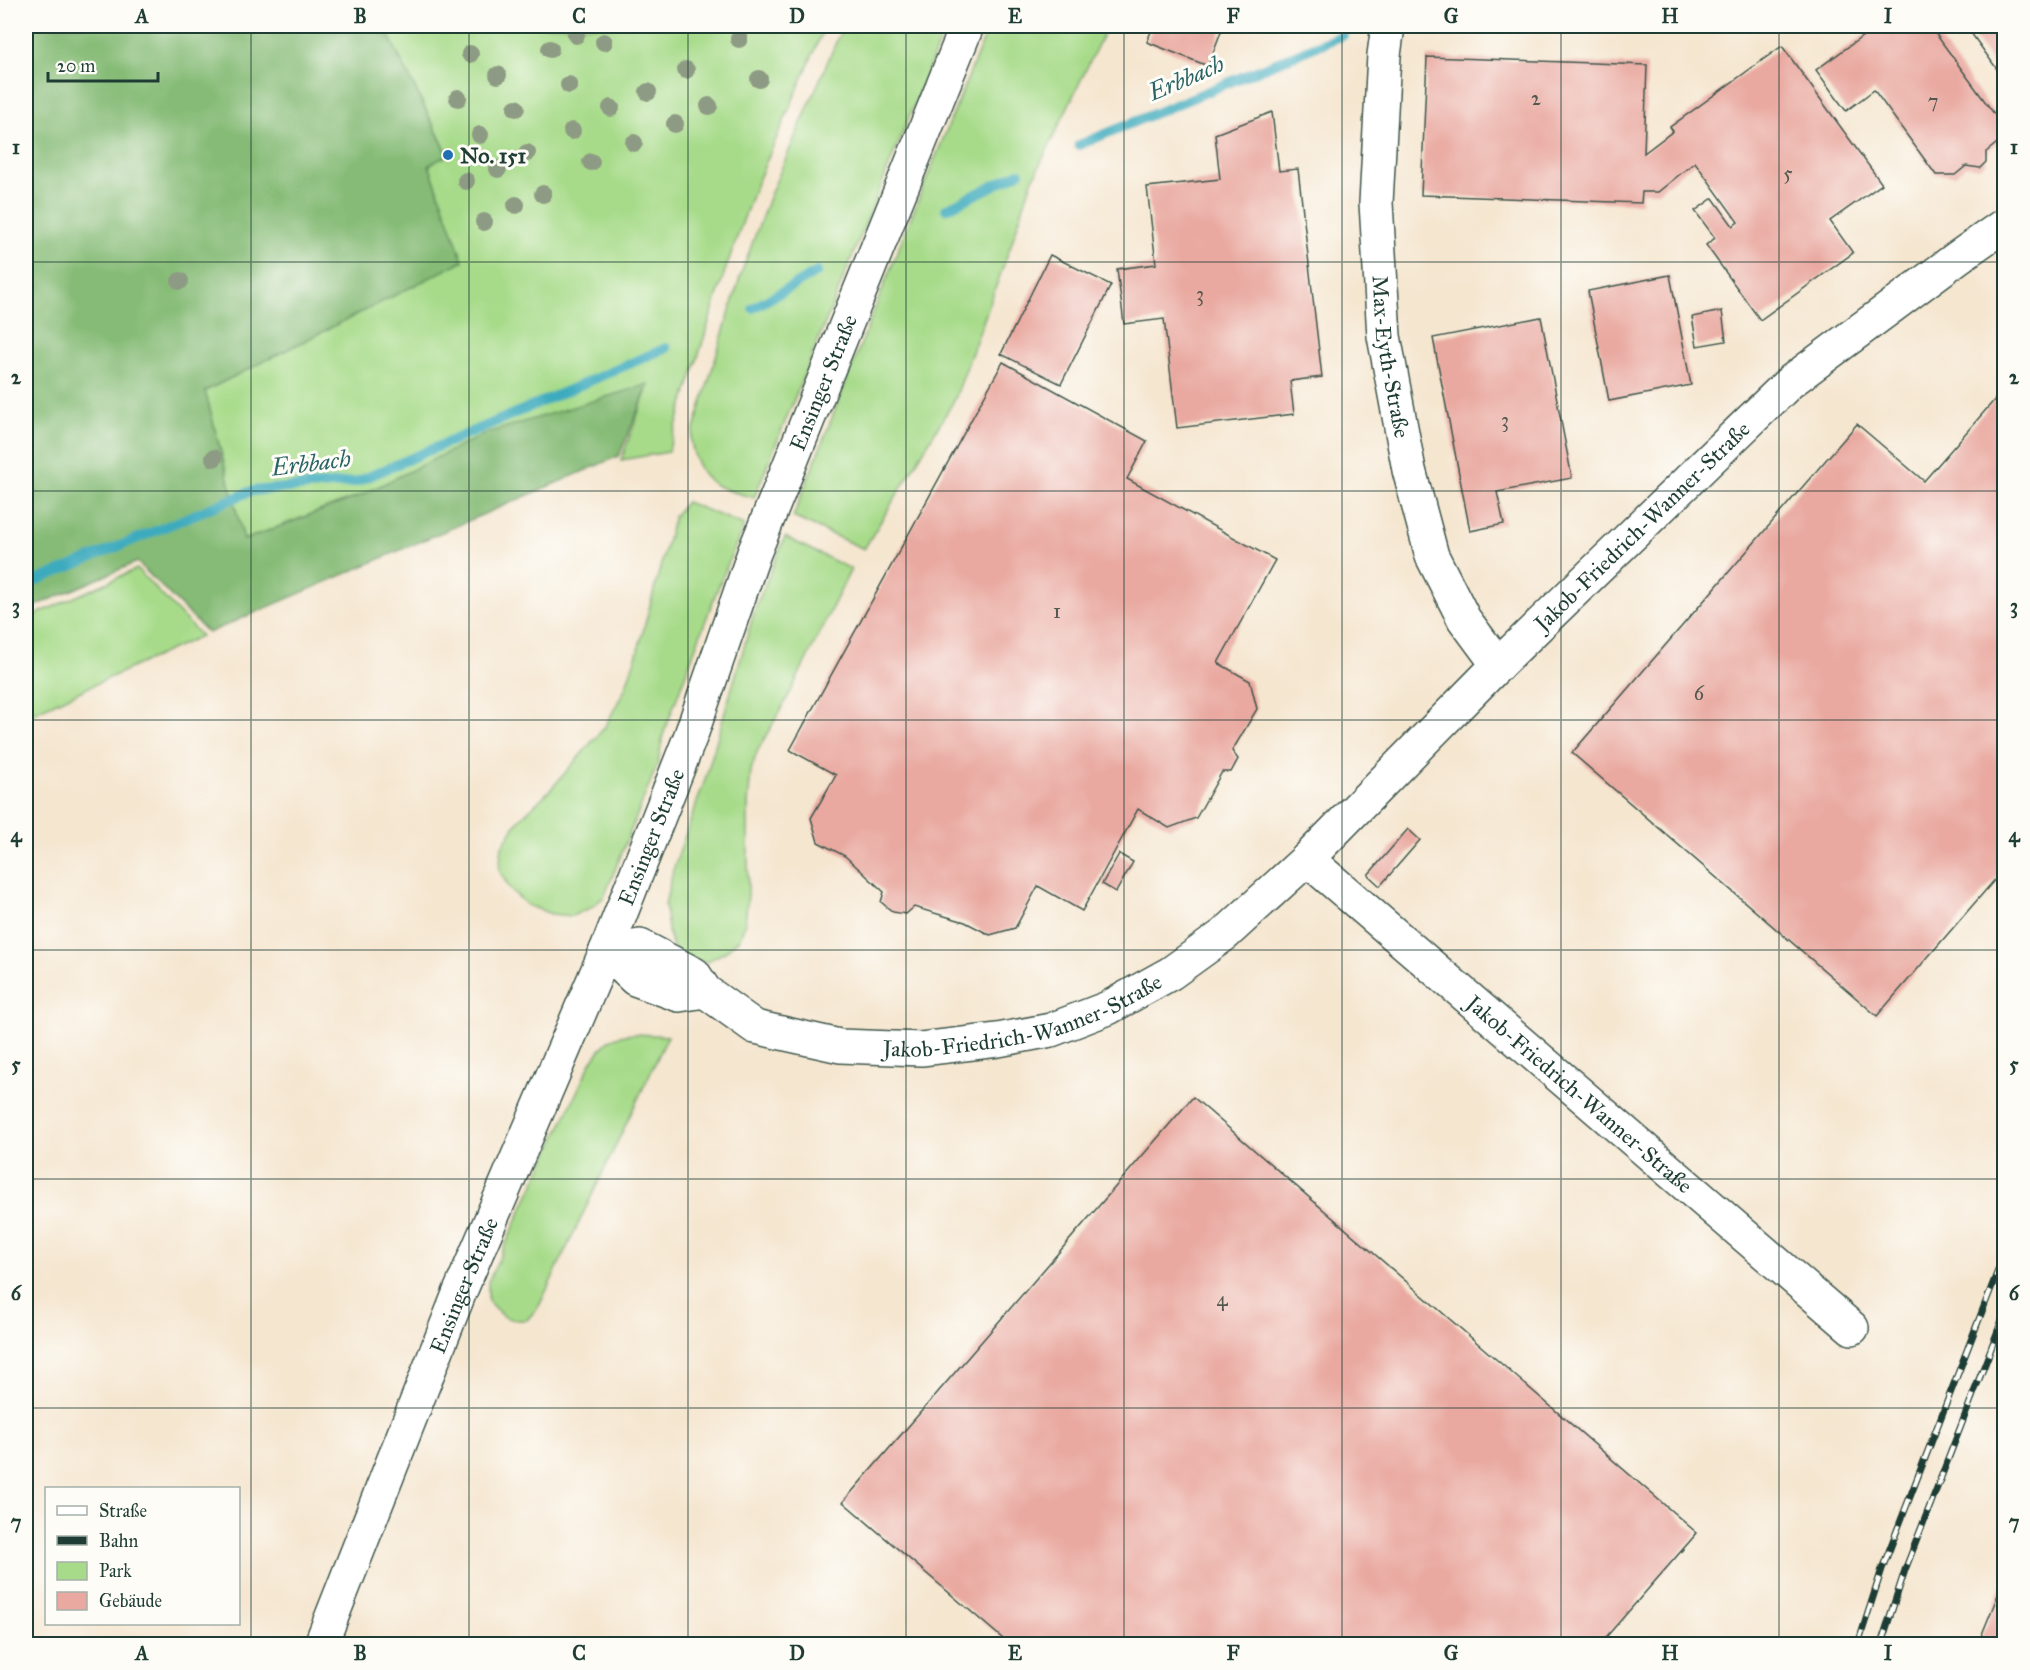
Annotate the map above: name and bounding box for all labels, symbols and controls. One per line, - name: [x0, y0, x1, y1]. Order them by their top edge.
- text: A: [133, 4, 149, 28]
- text: B: [353, 4, 367, 28]
- text: C: [572, 4, 586, 28]
- text: D: [789, 4, 805, 28]
- text: E: [1008, 4, 1023, 28]
- text: F: [1226, 4, 1240, 28]
- text: G: [1444, 4, 1459, 28]
- text: H: [1661, 4, 1679, 28]
- text: I: [1884, 4, 1893, 28]
- scale bar: [48, 45, 158, 83]
- water label: Erbbach: [1142, 48, 1229, 108]
- text: 20 m: [57, 55, 95, 77]
- house number: 2: [1531, 86, 1541, 110]
- house number: 7: [1928, 89, 1938, 113]
- text: 1: [12, 135, 20, 159]
- text: 1: [2010, 135, 2018, 159]
- place label: No. 151: [460, 142, 527, 169]
- marker: No. 151: [441, 148, 455, 162]
- house number: 5: [1783, 161, 1793, 185]
- street label: Max-Eyth-Straße: [1367, 274, 1416, 440]
- house number: 3: [1196, 282, 1204, 306]
- street label: Ensinger Straße: [783, 310, 863, 455]
- text: 2: [11, 365, 22, 389]
- text: 2: [2009, 365, 2020, 389]
- house number: 3: [1501, 408, 1509, 432]
- street label: Jakob-Friedrich-Wanner-Straße: [1527, 415, 1755, 638]
- water label: Erbbach: [269, 443, 353, 483]
- text: 3: [12, 594, 20, 619]
- text: 3: [2010, 594, 2018, 619]
- house number: 1: [1053, 599, 1061, 623]
- house number: 6: [1694, 681, 1705, 705]
- street label: Ensinger Straße: [612, 765, 690, 909]
- text: 4: [10, 823, 22, 848]
- text: 4: [2008, 823, 2020, 848]
- street label: Jakob-Friedrich-Wanner-Straße: [880, 967, 1166, 1063]
- street label: Jakob-Friedrich-Wanner-Straße: [1460, 988, 1698, 1199]
- text: 5: [11, 1052, 21, 1076]
- text: 5: [2009, 1052, 2019, 1076]
- street label: Ensinger Straße: [423, 1213, 504, 1357]
- text: 6: [11, 1281, 23, 1305]
- text: 6: [2009, 1281, 2021, 1305]
- house number: 4: [1216, 1287, 1228, 1311]
- legend: [45, 1487, 240, 1625]
- text: Straße: [99, 1500, 147, 1522]
- text: 7: [11, 1510, 22, 1534]
- text: 7: [2009, 1510, 2020, 1534]
- text: Bahn: [99, 1530, 139, 1552]
- text: Park: [99, 1560, 132, 1582]
- text: Gebäude: [99, 1590, 162, 1612]
- text: A: [133, 1641, 149, 1665]
- text: B: [353, 1641, 367, 1665]
- text: C: [572, 1641, 586, 1665]
- text: D: [789, 1641, 805, 1665]
- text: E: [1008, 1641, 1023, 1665]
- text: F: [1226, 1641, 1240, 1665]
- text: G: [1444, 1641, 1459, 1665]
- text: H: [1661, 1641, 1679, 1665]
- text: I: [1884, 1641, 1893, 1665]

